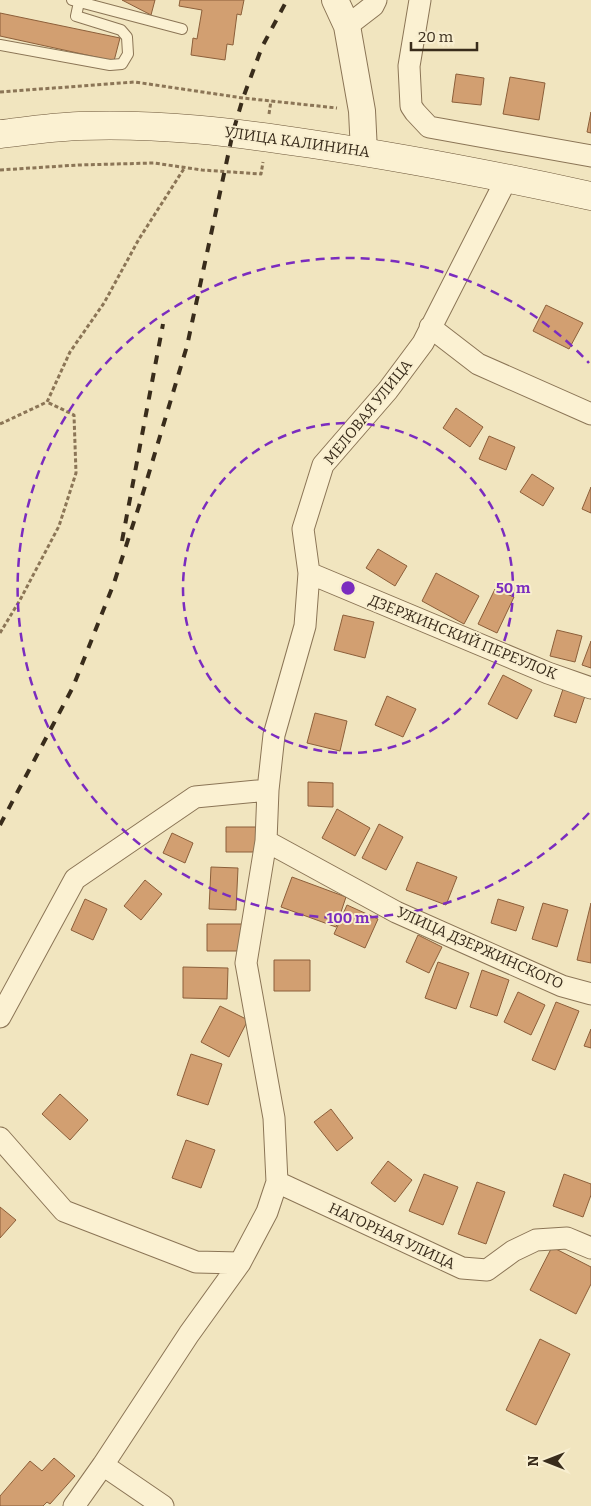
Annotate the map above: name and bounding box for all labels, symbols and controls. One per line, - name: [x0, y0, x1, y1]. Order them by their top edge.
- scale bar: [411, 20, 477, 52]
- text: 20 m: [418, 28, 454, 46]
- street label: УЛИЦА КАЛИНИНА: [223, 123, 371, 161]
- street label: МЕЛОВАЯ УЛИЦА: [320, 356, 416, 468]
- centre of rings: [339, 579, 357, 597]
- text: 50 m: [496, 579, 531, 597]
- street label: ДЗЕРЖИНСКИЙ ПЕРЕУЛОК: [366, 591, 560, 683]
- street label: УЛИЦА ДЗЕРЖИНСКОГО: [394, 903, 566, 993]
- text: 100 m: [327, 909, 370, 927]
- street label: НАГОРНАЯ УЛИЦА: [326, 1199, 458, 1273]
- north arrow: [521, 1436, 571, 1486]
- text: N: [525, 1455, 542, 1466]

